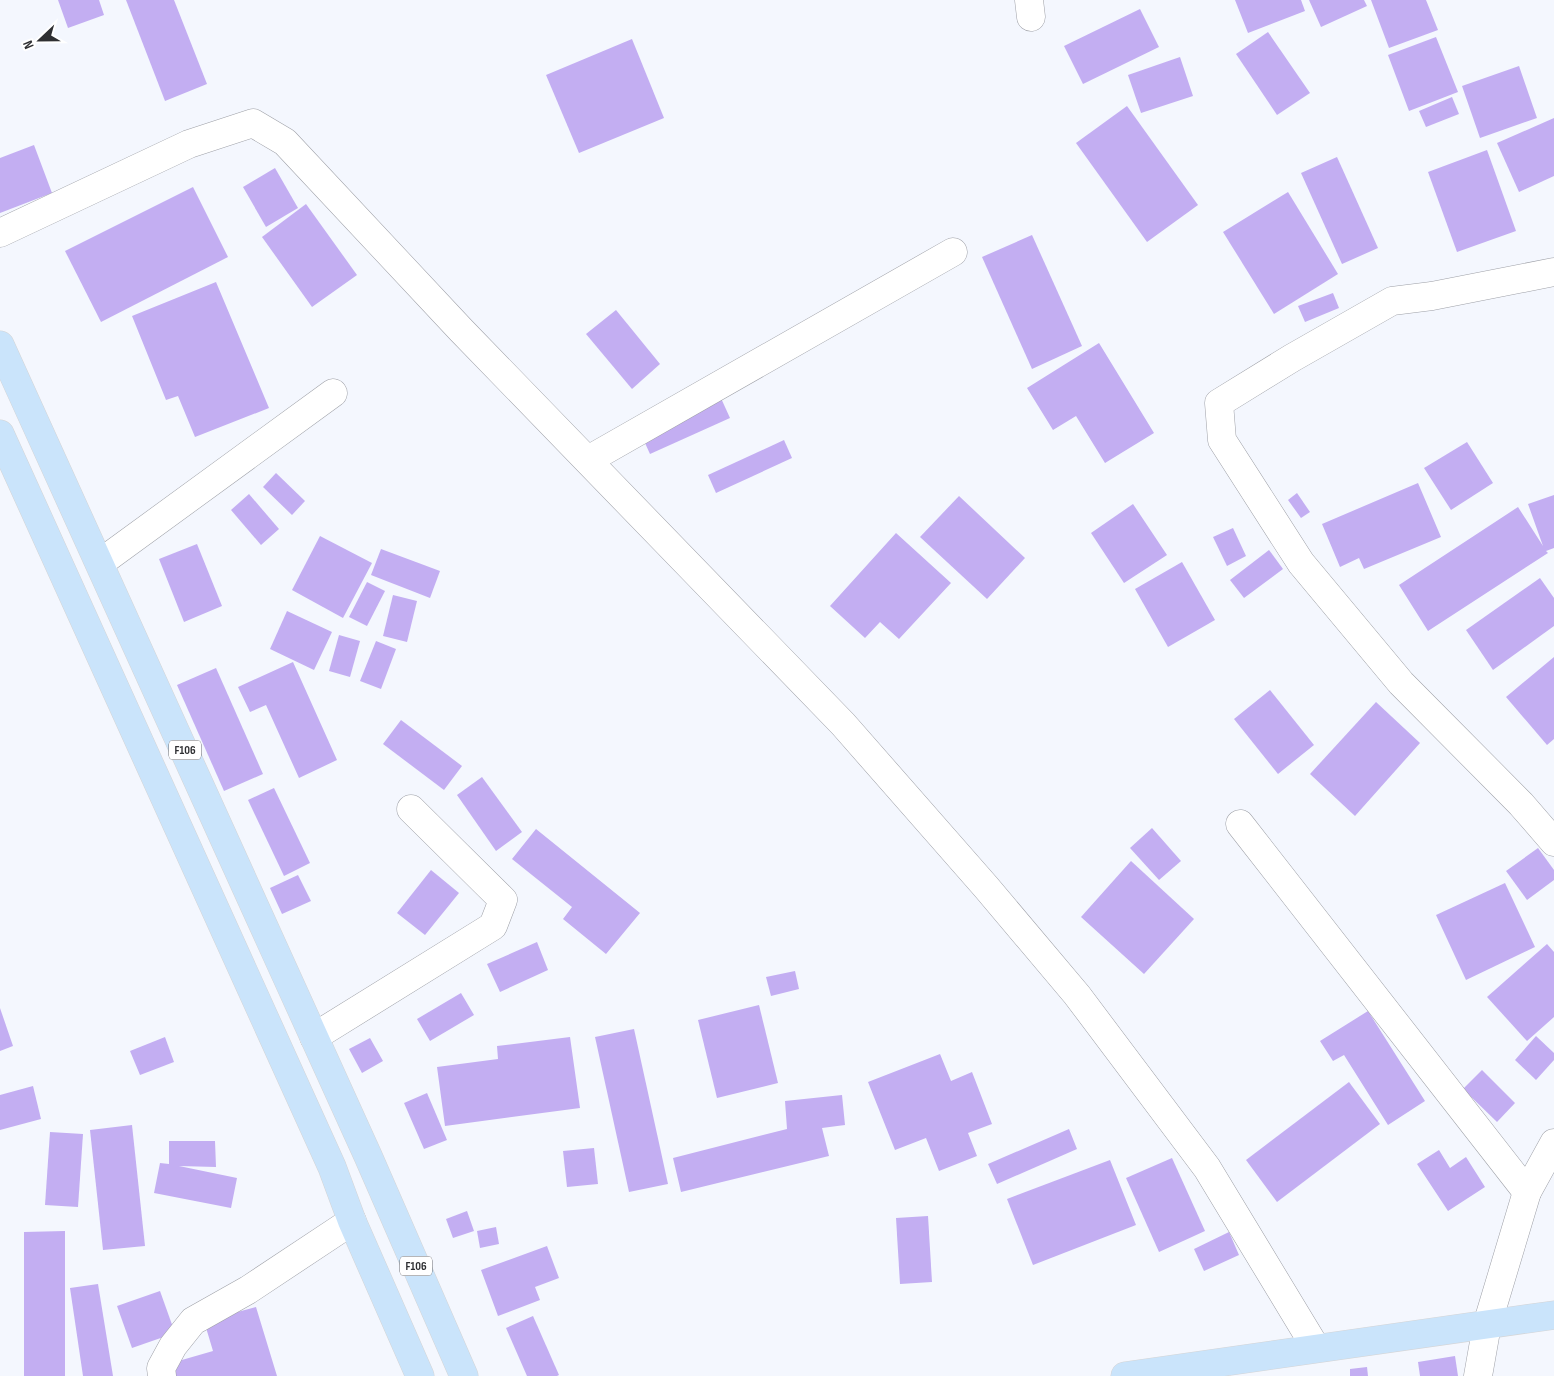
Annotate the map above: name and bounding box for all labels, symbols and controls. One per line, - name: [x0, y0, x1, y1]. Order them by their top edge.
- north arrow: [15, 15, 65, 65]
- text: N: [19, 38, 38, 51]
- road number: F106: [169, 740, 201, 760]
- road number: F106: [400, 1256, 432, 1276]

